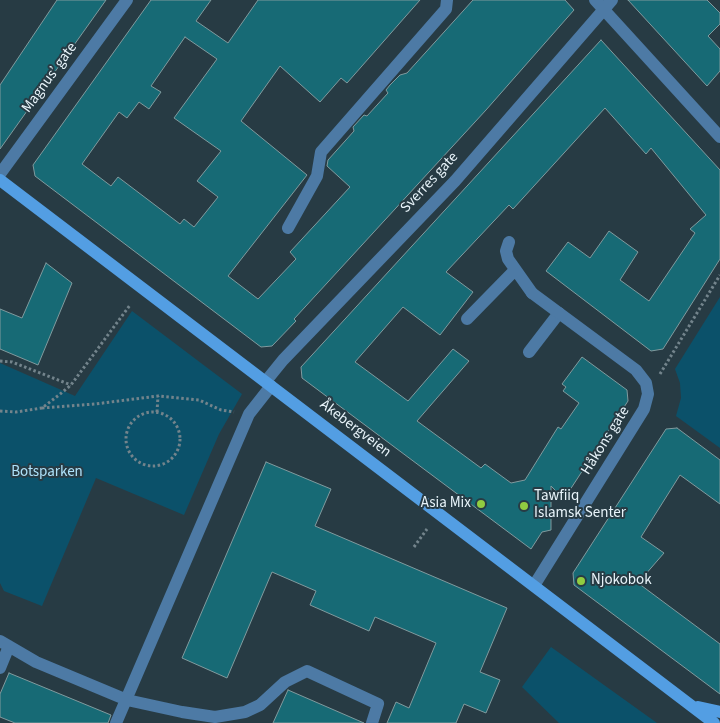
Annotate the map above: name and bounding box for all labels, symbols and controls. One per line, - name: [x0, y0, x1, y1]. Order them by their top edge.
- street label: Magnus’ gate: [19, 39, 81, 117]
- street label: Sverres gate: [397, 149, 463, 217]
- street label: Åkebergveien: [316, 396, 394, 462]
- street label: Håkons gate: [578, 404, 634, 478]
- park label: Botsparken: [11, 464, 83, 482]
- place label: Tawfiiq Islamsk Senter: [534, 488, 626, 523]
- place label: Asia Mix: [421, 495, 471, 513]
- marker: Asia Mix: [475, 498, 487, 510]
- marker: Tawfiiq Islamsk Senter: [518, 500, 530, 512]
- place label: Njokobok: [591, 572, 652, 590]
- marker: Njokobok: [575, 575, 587, 587]

